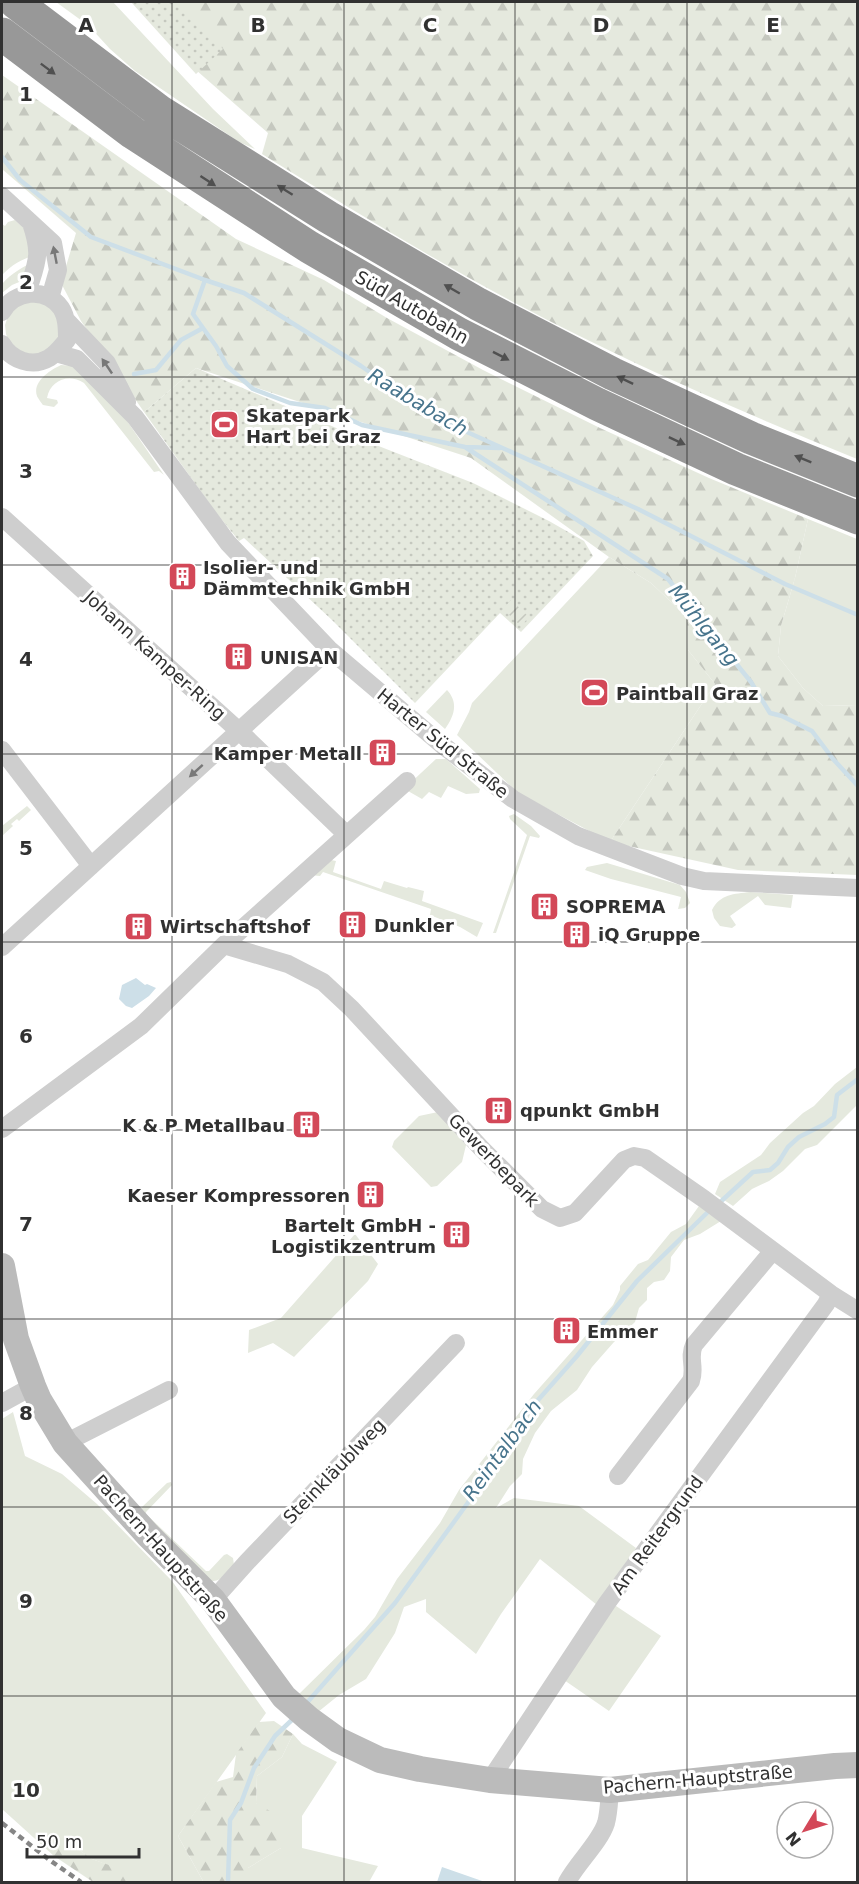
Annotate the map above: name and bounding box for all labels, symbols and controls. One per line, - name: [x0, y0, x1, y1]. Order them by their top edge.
- text: A: [78, 13, 94, 37]
- text: B: [250, 13, 266, 37]
- text: C: [423, 13, 437, 37]
- text: D: [593, 13, 609, 37]
- text: E: [766, 13, 780, 37]
- one-way arrow: [40, 63, 56, 75]
- text: 1: [19, 82, 33, 106]
- one-way arrow: [199, 176, 216, 187]
- one-way arrow: [277, 184, 293, 196]
- one-way arrow: [50, 245, 59, 264]
- street label: Süd Autobahn: [352, 266, 472, 348]
- text: 2: [19, 270, 33, 294]
- one-way arrow: [444, 284, 461, 294]
- one-way arrow: [493, 351, 510, 361]
- one-way arrow: [101, 358, 113, 374]
- water label: Raababach: [364, 363, 472, 441]
- one-way arrow: [617, 375, 634, 384]
- place label: Skatepark Hart bei Graz: [246, 405, 381, 447]
- sports icon: Skatepark Hart bei Graz: [209, 409, 241, 441]
- one-way arrow: [668, 437, 685, 446]
- one-way arrow: [794, 454, 812, 464]
- text: 3: [19, 459, 33, 483]
- place label: Isolier- und Dämmtechnik GmbH: [203, 557, 411, 599]
- building icon: Isolier- und Dämmtechnik GmbH: [166, 561, 198, 593]
- water label: Mühlgang: [664, 579, 744, 671]
- street label: Johann Kamper-Ring: [79, 585, 230, 724]
- building icon: UNISAN: [223, 641, 255, 673]
- text: 4: [19, 647, 33, 671]
- place label: UNISAN: [260, 647, 338, 668]
- sports icon: Paintball Graz: [579, 677, 611, 709]
- place label: Paintball Graz: [616, 683, 758, 704]
- street label: Harter Süd Straße: [373, 684, 513, 802]
- building icon: Kamper Metall: [367, 737, 399, 769]
- place label: Kamper Metall: [214, 743, 362, 764]
- one-way arrow: [189, 763, 203, 777]
- text: 5: [19, 836, 33, 860]
- building icon: SOPREMA: [529, 890, 561, 922]
- place label: SOPREMA: [566, 896, 666, 917]
- building icon: Dunkler: [337, 909, 369, 941]
- building icon: Wirtschaftshof: [123, 910, 155, 942]
- place label: Dunkler: [374, 915, 454, 936]
- place label: Wirtschaftshof: [160, 916, 310, 937]
- building icon: iQ Gruppe: [561, 918, 593, 950]
- place label: iQ Gruppe: [598, 924, 700, 945]
- text: 6: [19, 1024, 33, 1048]
- building icon: qpunkt GmbH: [483, 1094, 515, 1126]
- place label: qpunkt GmbH: [520, 1100, 660, 1121]
- building icon: K & P Metallbau: [290, 1109, 322, 1141]
- street label: Gewerbepark: [444, 1109, 544, 1211]
- place label: K & P Metallbau: [122, 1115, 285, 1136]
- building icon: Kaeser Kompressoren: [355, 1179, 387, 1211]
- place label: Kaeser Kompressoren: [127, 1185, 350, 1206]
- text: 7: [19, 1212, 33, 1236]
- place label: Bartelt GmbH - Logistikzentrum: [271, 1215, 436, 1257]
- building icon: Bartelt GmbH - Logistikzentrum: [441, 1219, 473, 1251]
- building icon: Emmer: [550, 1315, 582, 1347]
- place label: Emmer: [587, 1321, 658, 1342]
- water label: Reintalbach: [457, 1395, 547, 1505]
- text: 8: [19, 1401, 33, 1425]
- street label: Steinkläublweg: [279, 1414, 389, 1528]
- street label: Pachern-Hauptstraße: [90, 1470, 232, 1626]
- street label: Am Reitergrund: [607, 1472, 707, 1598]
- text: 9: [19, 1589, 33, 1613]
- street label: Pachern-Hauptstraße: [602, 1760, 794, 1798]
- text: 10: [12, 1778, 40, 1802]
- north arrow: [775, 1800, 835, 1860]
- scale bar: [27, 1821, 140, 1859]
- text: N: [782, 1828, 805, 1850]
- text: 50 m: [36, 1831, 82, 1852]

